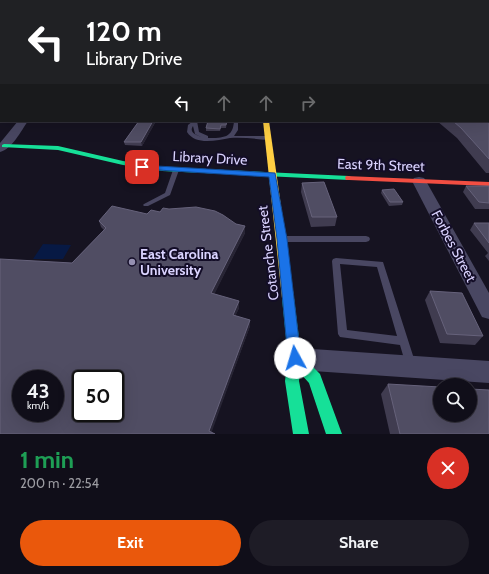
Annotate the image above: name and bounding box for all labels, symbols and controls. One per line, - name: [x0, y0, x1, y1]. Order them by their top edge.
- text: 120 m: [86, 14, 162, 48]
- icon: left: [20, 16, 72, 68]
- text: Library Drive: [86, 48, 182, 70]
- icon: left: [171, 92, 193, 114]
- icon: ahead: [213, 92, 235, 114]
- icon: ahead: [255, 92, 277, 114]
- icon: right: [297, 92, 319, 114]
- street label: Library Drive: [172, 147, 248, 169]
- pin: [125, 150, 159, 184]
- street label: East 9th Street: [337, 154, 425, 176]
- icon: arrive: [131, 156, 153, 178]
- street label: Cotanche Street: [253, 204, 283, 302]
- street label: Forbes Street: [428, 207, 481, 285]
- place label: East Carolina University: [140, 245, 219, 279]
- marker: East Carolina University: [127, 257, 137, 267]
- position arrow: [274, 337, 316, 379]
- speed limit sign: 50: [72, 370, 124, 422]
- map controls: [433, 378, 477, 422]
- button: search: [433, 378, 477, 422]
- text: 43: [26, 379, 50, 403]
- text: km/h: [27, 399, 49, 412]
- text: 1 min: [20, 445, 74, 474]
- button: close: [427, 447, 469, 489]
- text: 200 m · 22:54: [20, 475, 99, 491]
- button: Exit: [20, 520, 241, 566]
- button: Share: [249, 520, 469, 566]

